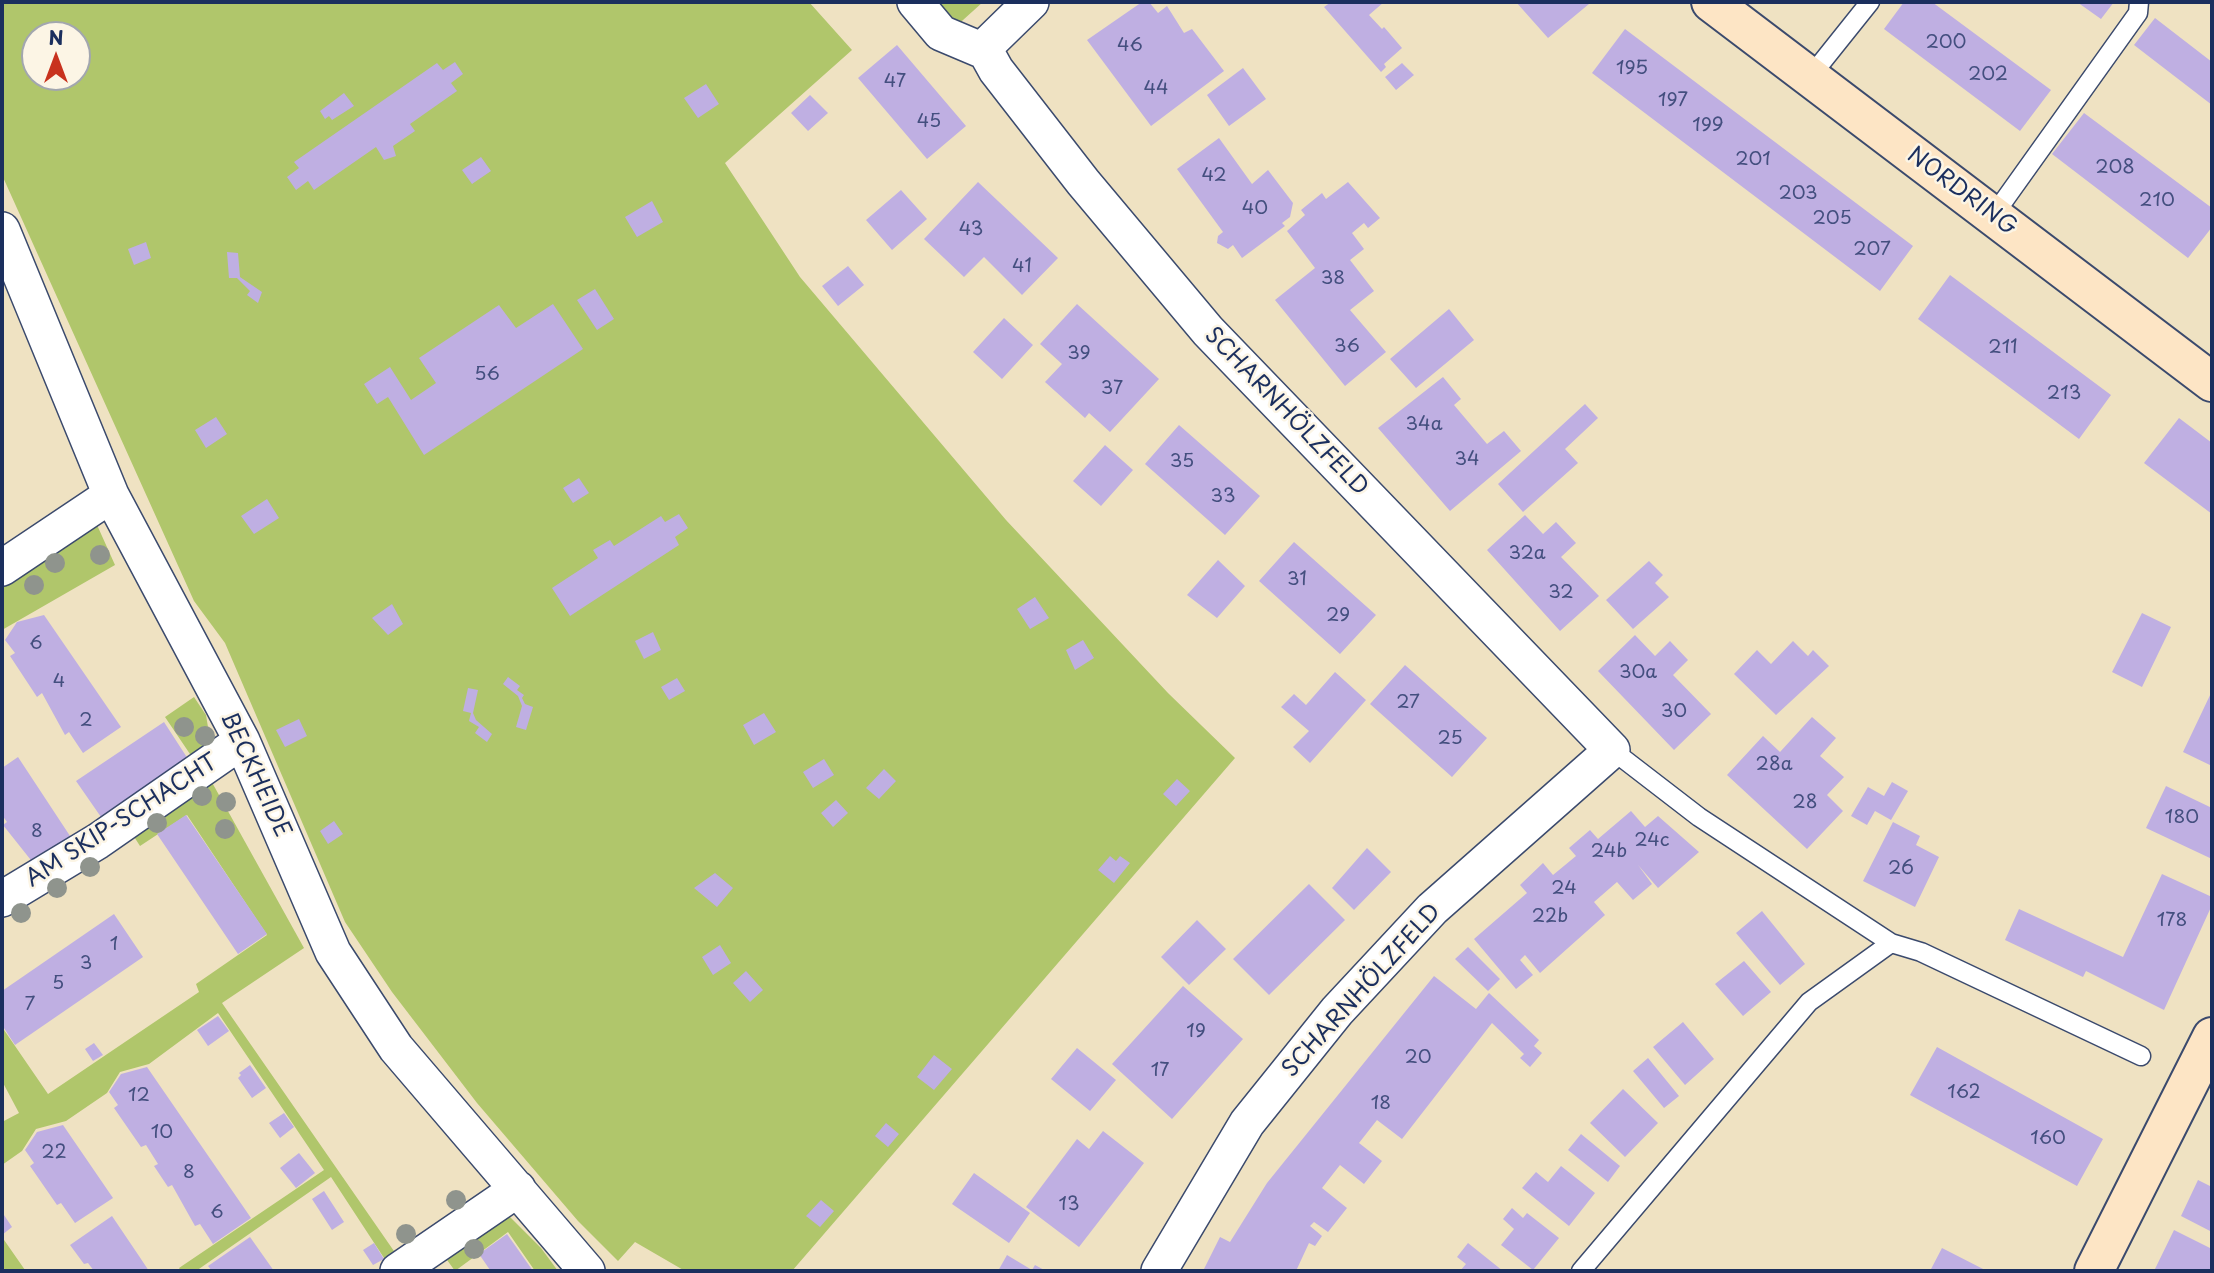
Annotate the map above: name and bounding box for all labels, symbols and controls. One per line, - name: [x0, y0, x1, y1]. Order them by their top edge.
- north arrow: [21, 21, 91, 91]
- text: N: [48, 23, 64, 51]
- house number: 200: [1925, 32, 1967, 54]
- house number: 46: [1117, 35, 1143, 57]
- house number: 195: [1616, 58, 1648, 80]
- house number: 202: [1968, 64, 2008, 86]
- house number: 47: [884, 71, 906, 93]
- house number: 44: [1143, 78, 1169, 100]
- house number: 197: [1658, 90, 1688, 112]
- house number: 45: [917, 111, 941, 133]
- house number: 199: [1692, 115, 1724, 137]
- street label: NORDRING: [1902, 142, 2022, 242]
- house number: 201: [1735, 149, 1771, 171]
- house number: 208: [2095, 157, 2135, 179]
- house number: 42: [1201, 165, 1227, 187]
- house number: 203: [1778, 183, 1818, 205]
- house number: 210: [2139, 190, 2175, 212]
- house number: 40: [1242, 198, 1268, 220]
- house number: 205: [1812, 208, 1852, 230]
- house number: 43: [959, 219, 983, 241]
- house number: 207: [1853, 239, 1891, 261]
- house number: 41: [1012, 256, 1032, 278]
- house number: 38: [1321, 268, 1345, 290]
- street label: SCHARNHÖLZFELD: [1198, 322, 1374, 502]
- house number: 36: [1334, 336, 1360, 358]
- house number: 211: [1988, 337, 2018, 359]
- house number: 39: [1067, 343, 1091, 365]
- house number: 56: [474, 364, 500, 386]
- house number: 37: [1101, 378, 1123, 400]
- house number: 213: [2047, 383, 2081, 405]
- house number: 34a: [1406, 414, 1442, 436]
- house number: 34: [1454, 449, 1480, 471]
- house number: 35: [1170, 451, 1194, 473]
- house number: 33: [1211, 486, 1235, 508]
- house number: 32a: [1509, 543, 1545, 565]
- house number: 31: [1287, 569, 1307, 591]
- house number: 32: [1548, 582, 1574, 604]
- house number: 29: [1326, 605, 1350, 627]
- house number: 6: [29, 633, 43, 655]
- house number: 30a: [1619, 662, 1657, 684]
- house number: 4: [53, 671, 65, 693]
- house number: 27: [1396, 692, 1420, 714]
- house number: 30: [1661, 701, 1687, 723]
- street label: BECKHEIDE: [214, 708, 296, 842]
- house number: 2: [79, 710, 93, 732]
- house number: 25: [1437, 728, 1463, 750]
- street label: AM SKIP-SCHACHT: [21, 749, 223, 893]
- house number: 28a: [1755, 754, 1793, 776]
- house number: 28: [1792, 792, 1818, 814]
- house number: 180: [2165, 807, 2199, 829]
- house number: 8: [31, 821, 43, 843]
- house number: 24c: [1634, 830, 1670, 852]
- house number: 24b: [1591, 841, 1627, 863]
- house number: 26: [1888, 858, 1914, 880]
- house number: 24: [1551, 878, 1577, 900]
- street label: SCHARNHÖLZFELD: [1277, 899, 1447, 1083]
- house number: 22b: [1532, 906, 1568, 928]
- house number: 178: [2157, 910, 2187, 932]
- house number: 1: [110, 934, 118, 956]
- house number: 3: [80, 953, 92, 975]
- house number: 5: [52, 973, 64, 995]
- house number: 7: [25, 994, 35, 1016]
- house number: 19: [1186, 1021, 1206, 1043]
- house number: 20: [1404, 1047, 1432, 1069]
- house number: 17: [1151, 1060, 1169, 1082]
- house number: 162: [1947, 1082, 1981, 1104]
- house number: 12: [128, 1085, 150, 1107]
- house number: 18: [1371, 1093, 1391, 1115]
- house number: 10: [151, 1122, 173, 1144]
- house number: 160: [2030, 1128, 2066, 1150]
- house number: 22: [41, 1142, 67, 1164]
- house number: 8: [183, 1162, 195, 1184]
- house number: 13: [1058, 1194, 1080, 1216]
- house number: 6: [210, 1202, 224, 1224]

